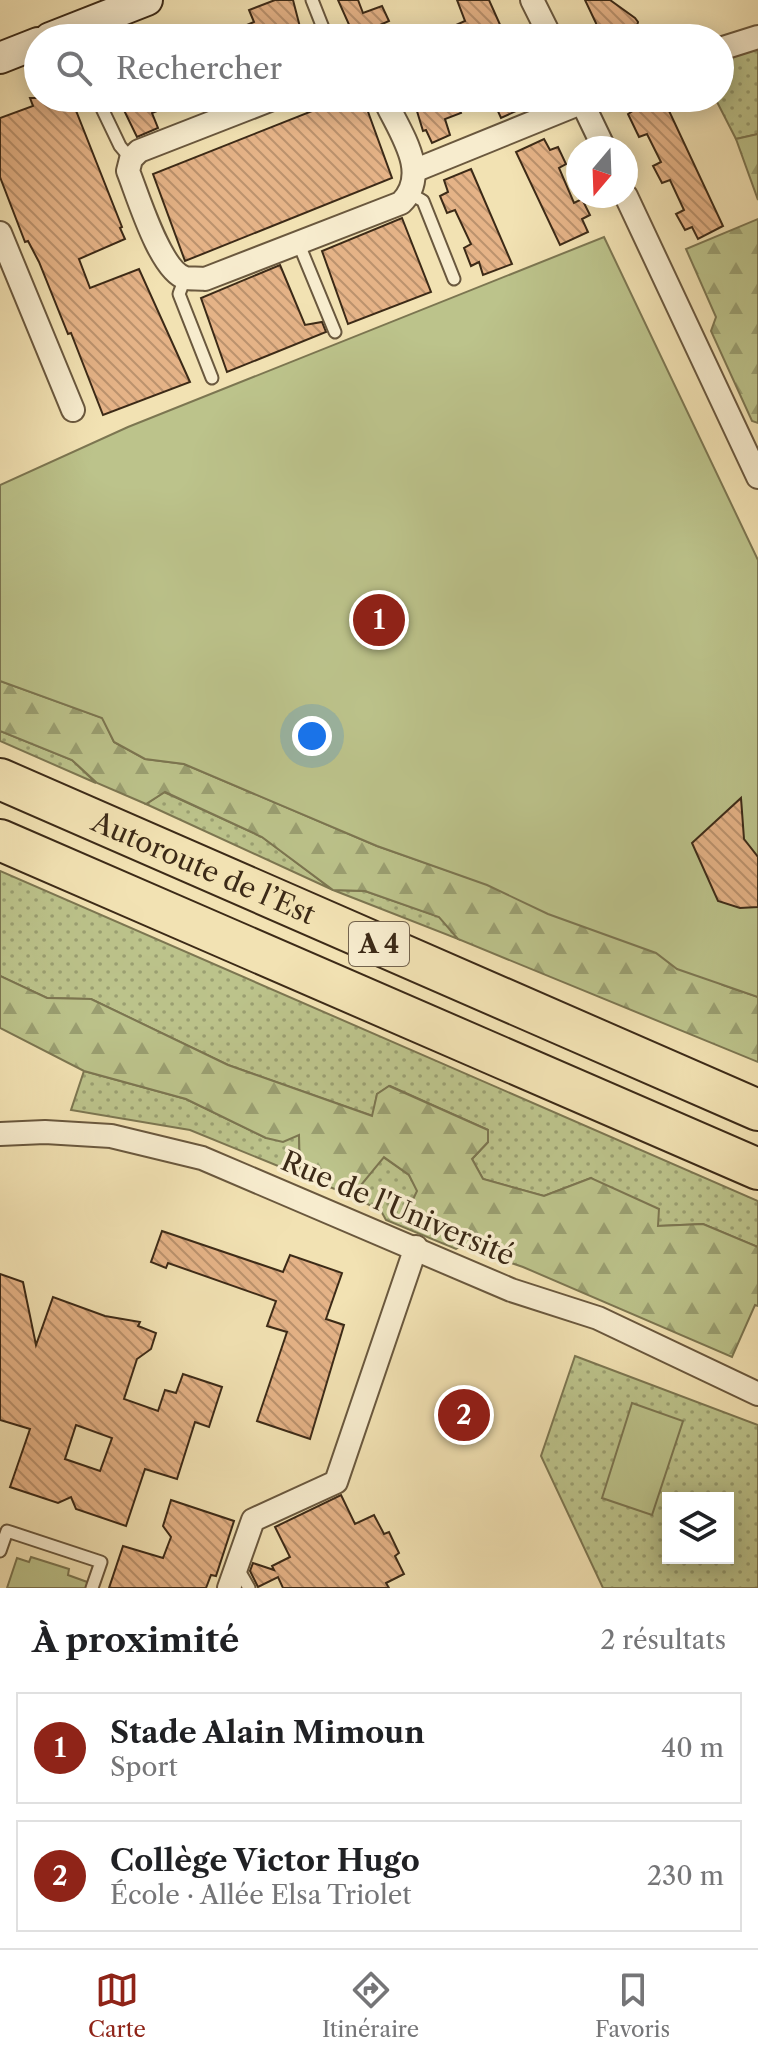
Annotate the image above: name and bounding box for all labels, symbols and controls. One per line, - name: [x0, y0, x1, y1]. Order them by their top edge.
- search box: [24, 24, 734, 112]
- icon: search: [52, 46, 96, 90]
- text: Rechercher: [116, 50, 282, 87]
- north arrow: [566, 136, 638, 208]
- pin: 1: [353, 590, 405, 650]
- your location: [292, 716, 332, 756]
- street label: Autoroute de l’Est: [86, 804, 320, 932]
- road number: A 4: [349, 922, 409, 966]
- street label: Rue de l'Université: [276, 1143, 520, 1273]
- pin: 2: [438, 1385, 490, 1445]
- map controls: [662, 1492, 734, 1564]
- button: layers: [662, 1492, 734, 1564]
- text: À proximité: [32, 1619, 239, 1661]
- text: 2 résultats: [600, 1624, 726, 1656]
- text: Stade Alain Mimoun: [110, 1714, 425, 1751]
- text: 1: [54, 1732, 66, 1764]
- text: 40 m: [661, 1732, 724, 1764]
- text: Sport: [110, 1751, 178, 1783]
- text: Collège Victor Hugo: [110, 1842, 420, 1879]
- text: 2: [52, 1860, 68, 1892]
- text: 230 m: [647, 1860, 724, 1892]
- text: École · Allée Elsa Triolet: [110, 1879, 411, 1911]
- tab: Carte: [88, 1968, 146, 2043]
- tab: Itinéraire: [322, 1968, 419, 2043]
- tab: Favoris: [595, 1968, 670, 2043]

